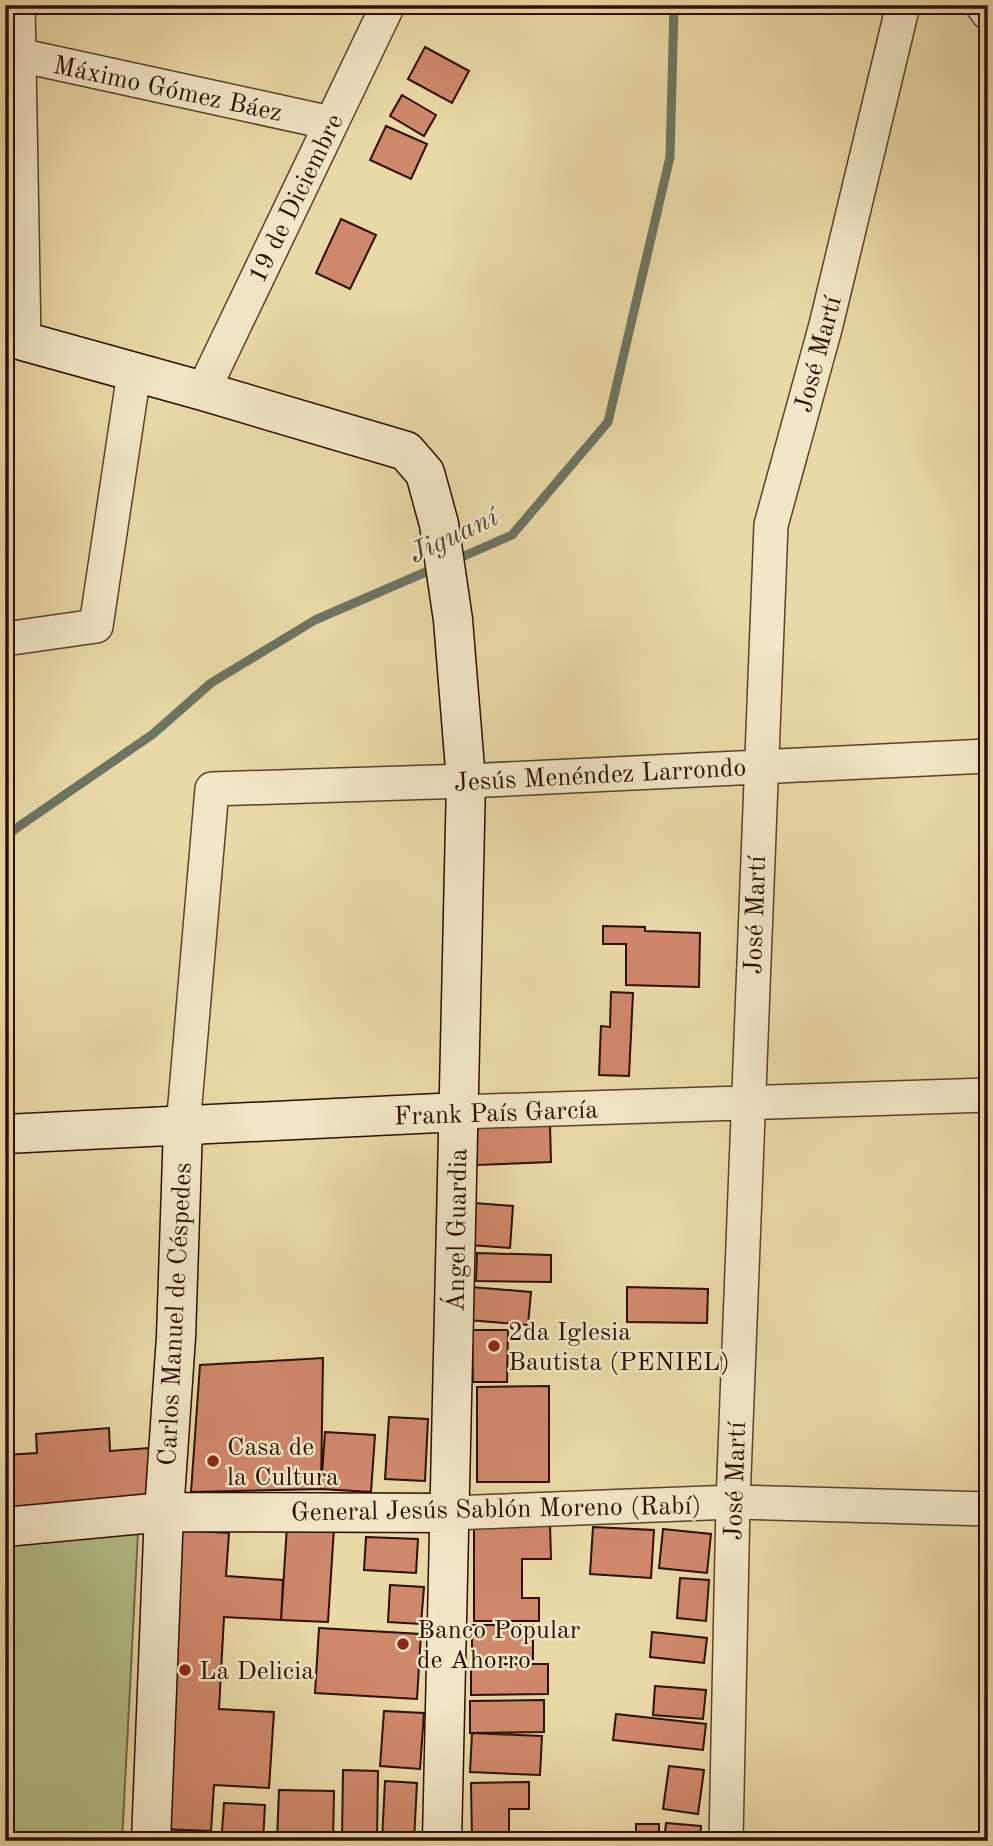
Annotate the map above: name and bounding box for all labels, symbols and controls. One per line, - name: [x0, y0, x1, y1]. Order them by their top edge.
- street label: Máximo Gómez Báez: [51, 53, 284, 127]
- street label: 19 de Diciembre: [245, 110, 349, 287]
- street label: José Martí: [791, 293, 847, 415]
- water label: Jiguaní: [406, 503, 504, 569]
- street label: Jesús Menéndez Larrondo: [453, 755, 747, 797]
- street label: José Martí: [741, 854, 771, 975]
- street label: Frank País García: [394, 1097, 599, 1131]
- street label: Ángel Guardia: [440, 1148, 472, 1312]
- street label: Carlos Manuel de Céspedes: [155, 1162, 197, 1467]
- place label: 2da Iglesia Bautista (PENIEL): [508, 1320, 730, 1376]
- marker: 2da Iglesia Bautista (PENIEL): [486, 1338, 502, 1354]
- street label: José Martí: [721, 1420, 751, 1541]
- place label: Casa de la Cultura: [227, 1435, 339, 1491]
- marker: Casa de la Cultura: [205, 1453, 221, 1469]
- street label: General Jesús Sablón Moreno (Rabí): [291, 1493, 701, 1527]
- place label: Banco Popular de Ahorro: [417, 1618, 581, 1674]
- marker: Banco Popular de Ahorro: [395, 1636, 411, 1652]
- place label: La Delicia: [199, 1659, 314, 1685]
- marker: La Delicia: [177, 1662, 193, 1678]

